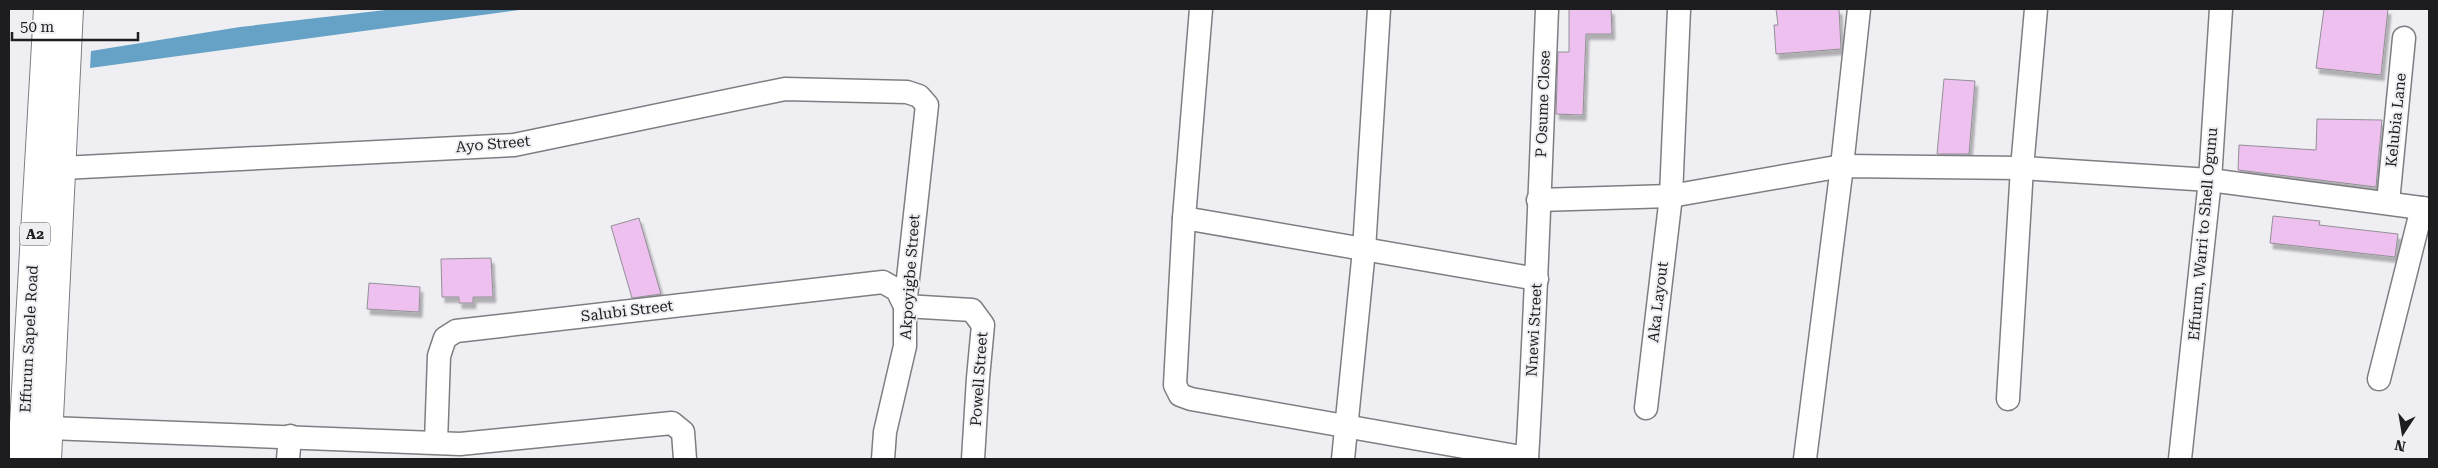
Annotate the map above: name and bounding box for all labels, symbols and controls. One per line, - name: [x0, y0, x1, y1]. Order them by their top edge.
- scale bar: [12, 10, 139, 42]
- text: 50 m: [20, 18, 55, 36]
- street label: P Osume Close: [1532, 50, 1554, 158]
- street label: Kelubia Lane: [2382, 72, 2410, 168]
- street label: Effurun, Warri to Shell Ogunu: [2185, 126, 2221, 341]
- street label: Ayo Street: [455, 132, 531, 156]
- street label: Akpoyigbe Street: [897, 213, 923, 340]
- road number: A2: [20, 222, 50, 245]
- street label: Aka Layout: [1644, 260, 1672, 344]
- street label: Effurun Sapele Road: [16, 264, 42, 413]
- street label: Nnewi Street: [1523, 282, 1545, 377]
- street label: Salubi Street: [580, 296, 675, 326]
- street label: Powell Street: [967, 331, 991, 427]
- north arrow: [2378, 408, 2428, 458]
- text: N: [2393, 437, 2407, 455]

